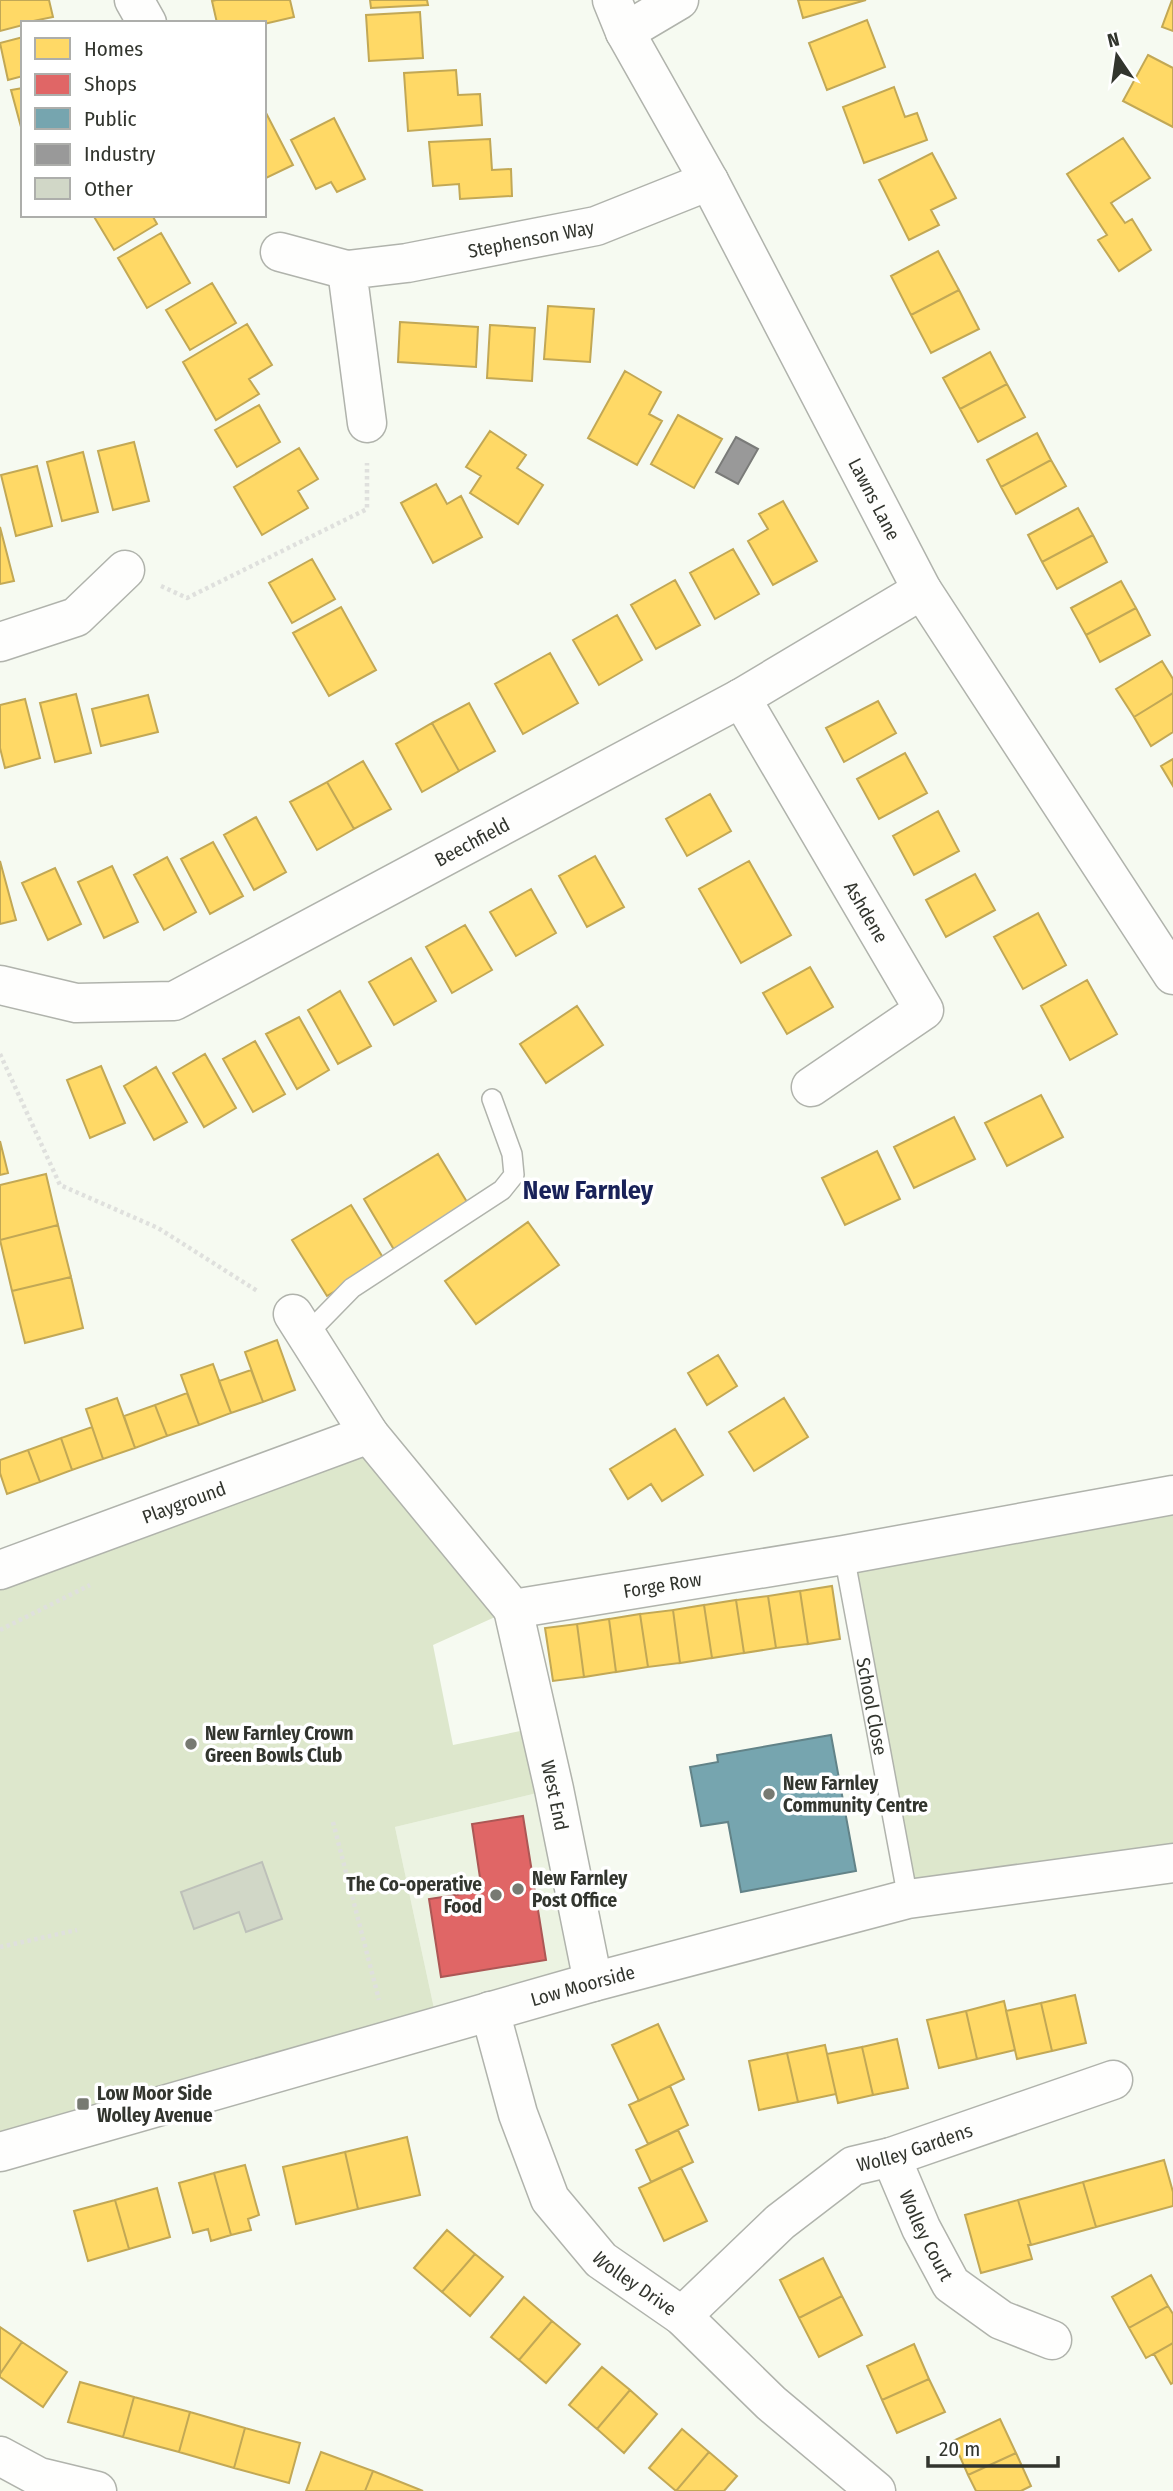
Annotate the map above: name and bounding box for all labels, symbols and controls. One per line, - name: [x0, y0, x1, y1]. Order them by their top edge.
- legend: [21, 21, 266, 217]
- north arrow: [1082, 21, 1152, 91]
- text: N: [1105, 27, 1121, 52]
- text: Homes: [84, 36, 143, 62]
- text: Shops: [84, 71, 137, 97]
- text: Public: [84, 106, 136, 132]
- text: Industry: [84, 141, 156, 167]
- text: Other: [84, 176, 133, 202]
- street label: Stephenson Way: [466, 215, 597, 262]
- street label: Lawns Lane: [844, 454, 905, 544]
- street label: Beechfield: [431, 812, 513, 871]
- street label: Ashdene: [840, 877, 893, 947]
- district label: New Farnley: [523, 1175, 654, 1206]
- street label: Playground: [139, 1476, 229, 1528]
- street label: Forge Row: [621, 1567, 704, 1602]
- street label: School Close: [852, 1656, 893, 1757]
- place label: New Farnley Crown Green Bowls Club: [205, 1722, 354, 1767]
- marker: New Farnley Crown Green Bowls Club: [183, 1736, 199, 1752]
- street label: West End: [536, 1758, 574, 1832]
- place label: New Farnley Community Centre: [783, 1772, 928, 1817]
- marker: New Farnley Community Centre: [761, 1786, 777, 1802]
- place label: New Farnley Post Office: [532, 1867, 628, 1912]
- place label: The Co-operative Food: [346, 1873, 482, 1918]
- marker: New Farnley Post Office: [510, 1881, 526, 1897]
- marker: The Co-operative Food: [488, 1887, 504, 1903]
- street label: Low Moorside: [528, 1960, 637, 2011]
- place label: Low Moor Side Wolley Avenue: [97, 2082, 213, 2127]
- marker: Low Moor Side Wolley Avenue: [75, 2096, 91, 2112]
- street label: Wolley Gardens: [854, 2118, 975, 2176]
- street label: Wolley Court: [895, 2186, 959, 2285]
- street label: Wolley Drive: [587, 2247, 681, 2320]
- scale bar: [928, 2424, 1058, 2468]
- text: 20 m: [939, 2436, 980, 2462]

